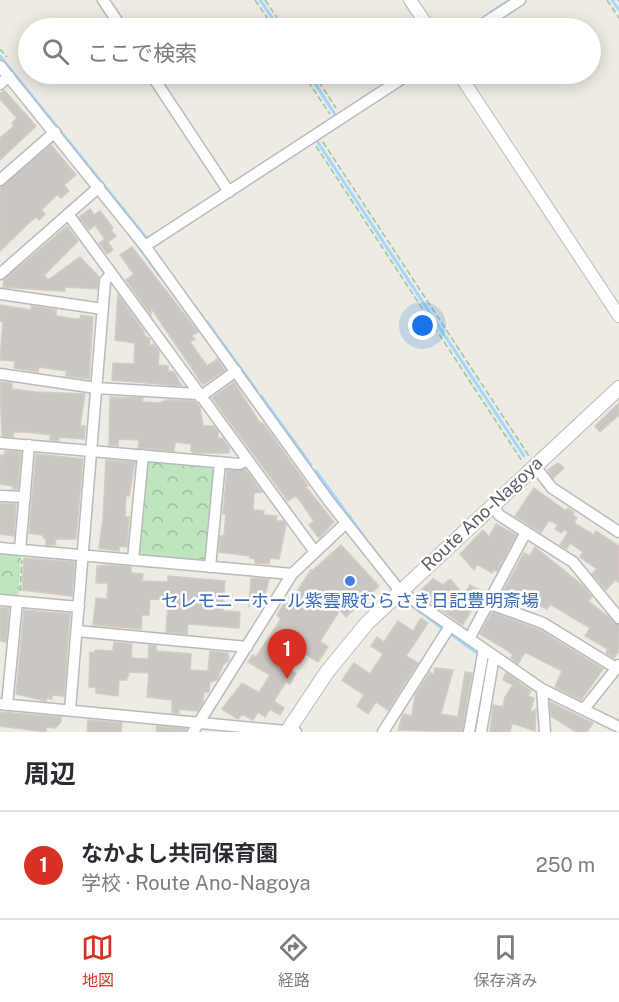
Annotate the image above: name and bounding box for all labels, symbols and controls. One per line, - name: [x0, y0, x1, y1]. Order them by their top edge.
- search box: [18, 18, 601, 84]
- icon: search: [39, 35, 72, 68]
- text: ここで検索: [87, 40, 197, 66]
- your location: [408, 311, 437, 340]
- street label: Route Ano-Nagoya: [417, 452, 547, 575]
- marker: セレモニーホール紫雲殿むらさき日記豊明斎場: [343, 574, 357, 588]
- place label: セレモニーホール紫雲殿むらさき日記豊明斎場: [161, 590, 539, 611]
- pin: 1: [268, 630, 306, 679]
- text: 周辺: [24, 758, 76, 789]
- text: なかよし共同保育園: [81, 840, 278, 866]
- text: 1: [39, 853, 48, 877]
- text: 250 m: [536, 853, 595, 877]
- text: 学校 · Route Ano-Nagoya: [81, 871, 311, 895]
- tab: 地図: [81, 931, 114, 991]
- tab: 経路: [277, 931, 310, 991]
- tab: 保存済み: [473, 931, 537, 991]

